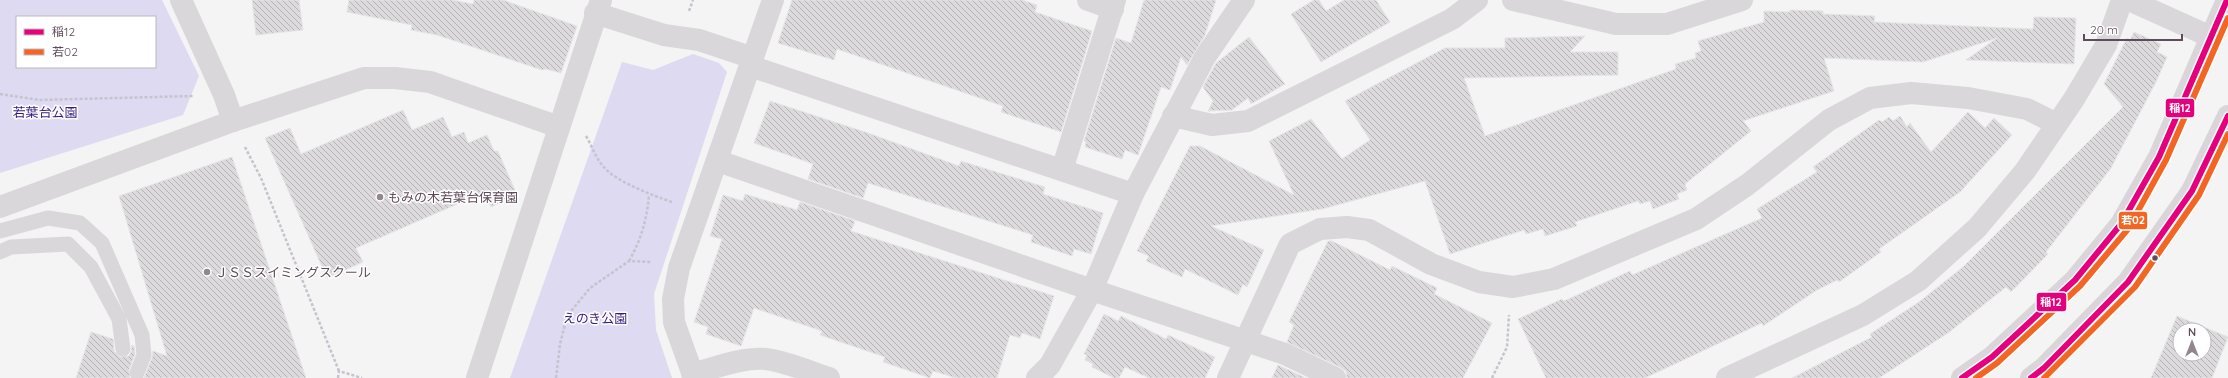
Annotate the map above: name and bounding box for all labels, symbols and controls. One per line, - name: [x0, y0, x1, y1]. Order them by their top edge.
- legend: [16, 16, 156, 68]
- scale bar: [2084, 16, 2182, 42]
- text: 20 m: [2090, 22, 2118, 37]
- text: 稲12: [52, 24, 75, 39]
- text: 若02: [52, 44, 78, 59]
- line badge: 稲12: [2165, 98, 2195, 118]
- text: 稲12: [2169, 101, 2191, 115]
- park label: 若葉台公園: [12, 104, 78, 120]
- place label: もみの木若葉台保育園: [388, 189, 518, 205]
- marker: もみの木若葉台保育園: [375, 192, 385, 202]
- line badge: 若02: [2118, 211, 2148, 230]
- text: 若02: [2121, 213, 2145, 227]
- unlabelled marker: [2150, 253, 2160, 263]
- place label: ＪＳＳスイミングスクール: [215, 264, 371, 280]
- marker: ＪＳＳスイミングスクール: [202, 267, 212, 277]
- line badge: 稲12: [2036, 292, 2067, 312]
- text: 稲12: [2040, 295, 2062, 309]
- park label: えのき公園: [563, 310, 627, 326]
- north arrow: [2172, 322, 2212, 362]
- text: N: [2188, 325, 2196, 339]

